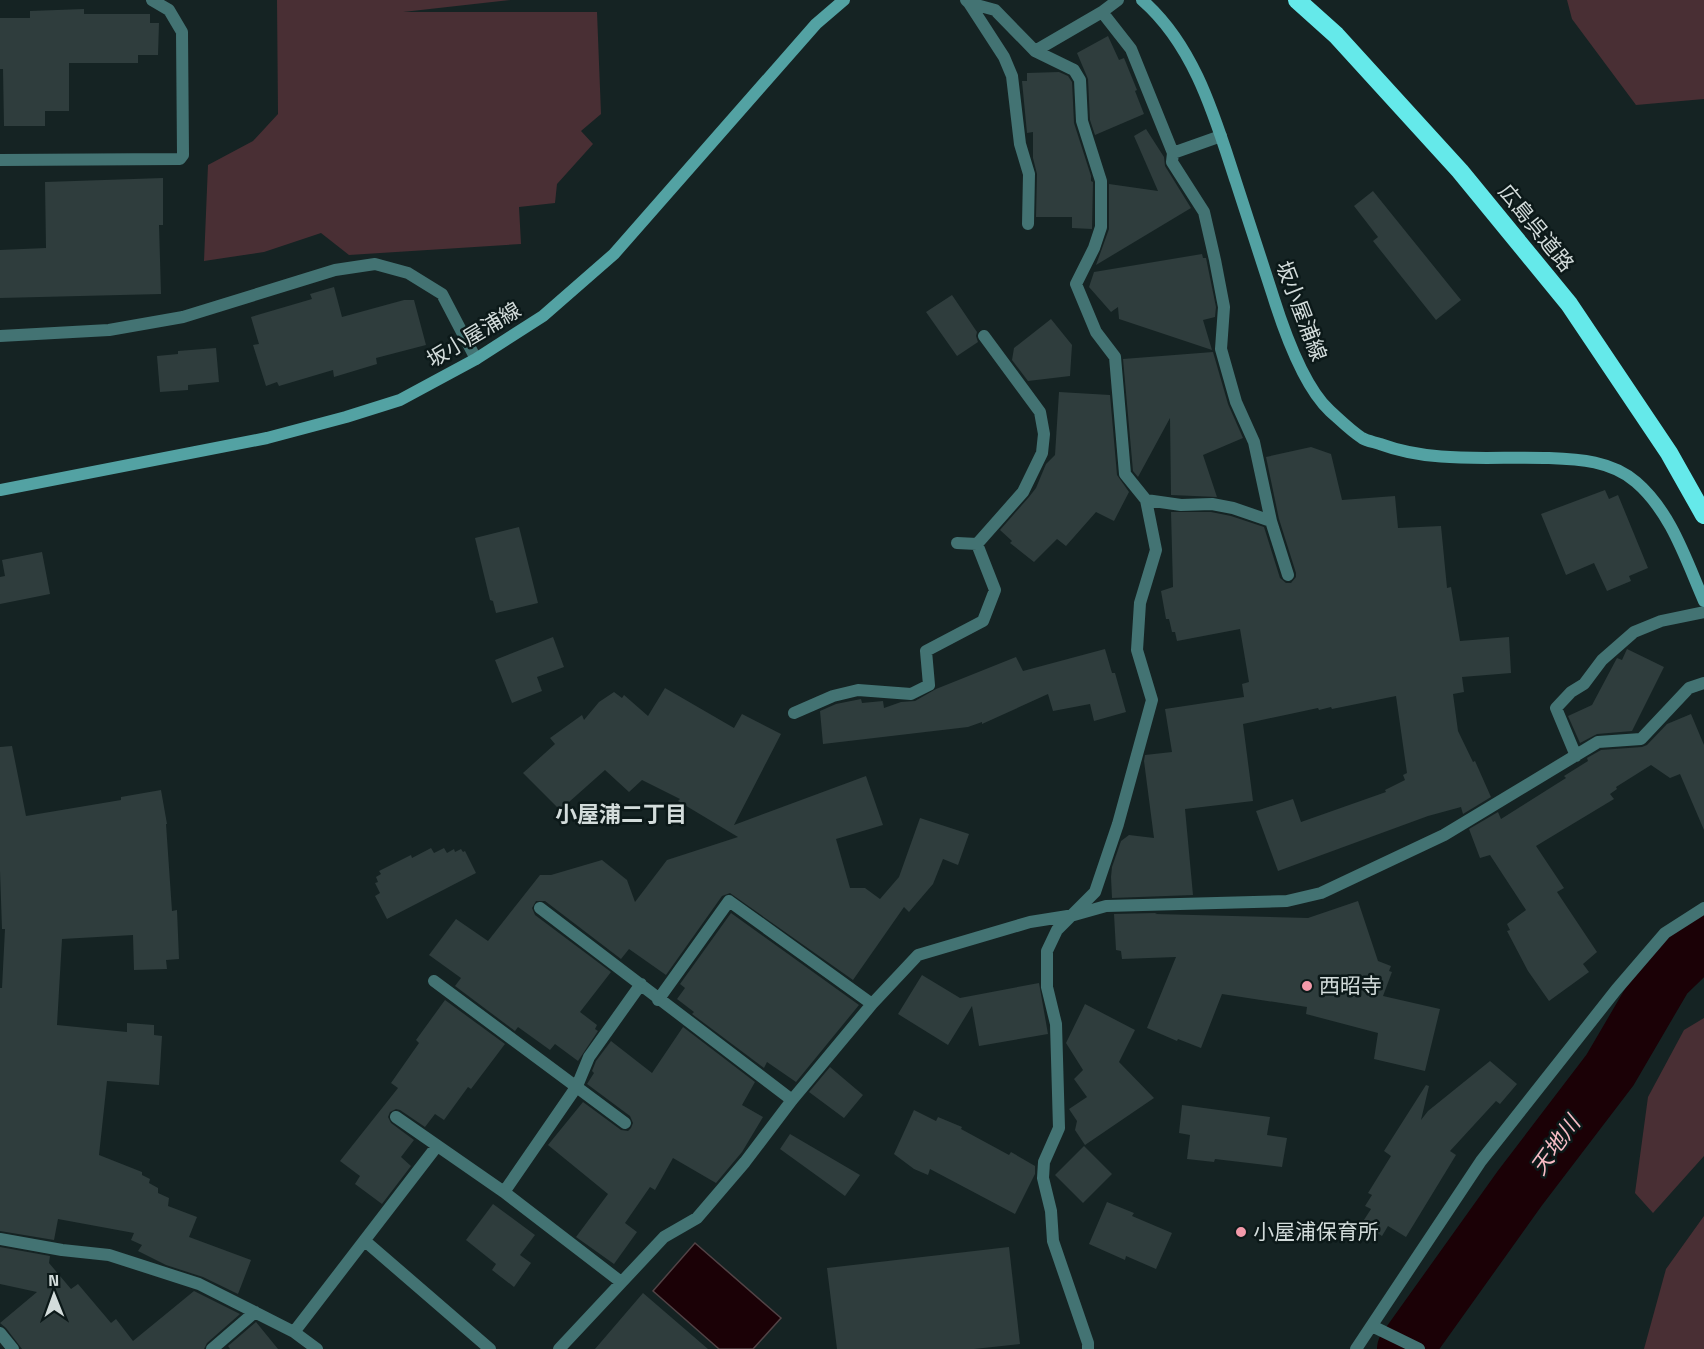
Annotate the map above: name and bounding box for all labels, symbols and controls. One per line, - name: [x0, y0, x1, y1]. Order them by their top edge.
- street label: 広島呉道路: [1491, 177, 1582, 278]
- street label: 坂小屋浦線: [1268, 256, 1336, 365]
- street label: 坂小屋浦線: [420, 293, 527, 375]
- district label: 小屋浦二丁目: [555, 797, 687, 831]
- place label: 西昭寺: [1319, 969, 1382, 1001]
- marker: 西昭寺: [1300, 979, 1314, 993]
- water label: 天地川: [1522, 1107, 1589, 1182]
- place label: 小屋浦保育所: [1253, 1215, 1379, 1247]
- marker: 小屋浦保育所: [1234, 1225, 1248, 1239]
- north arrow: [24, 1265, 84, 1325]
- text: N: [48, 1268, 59, 1292]

